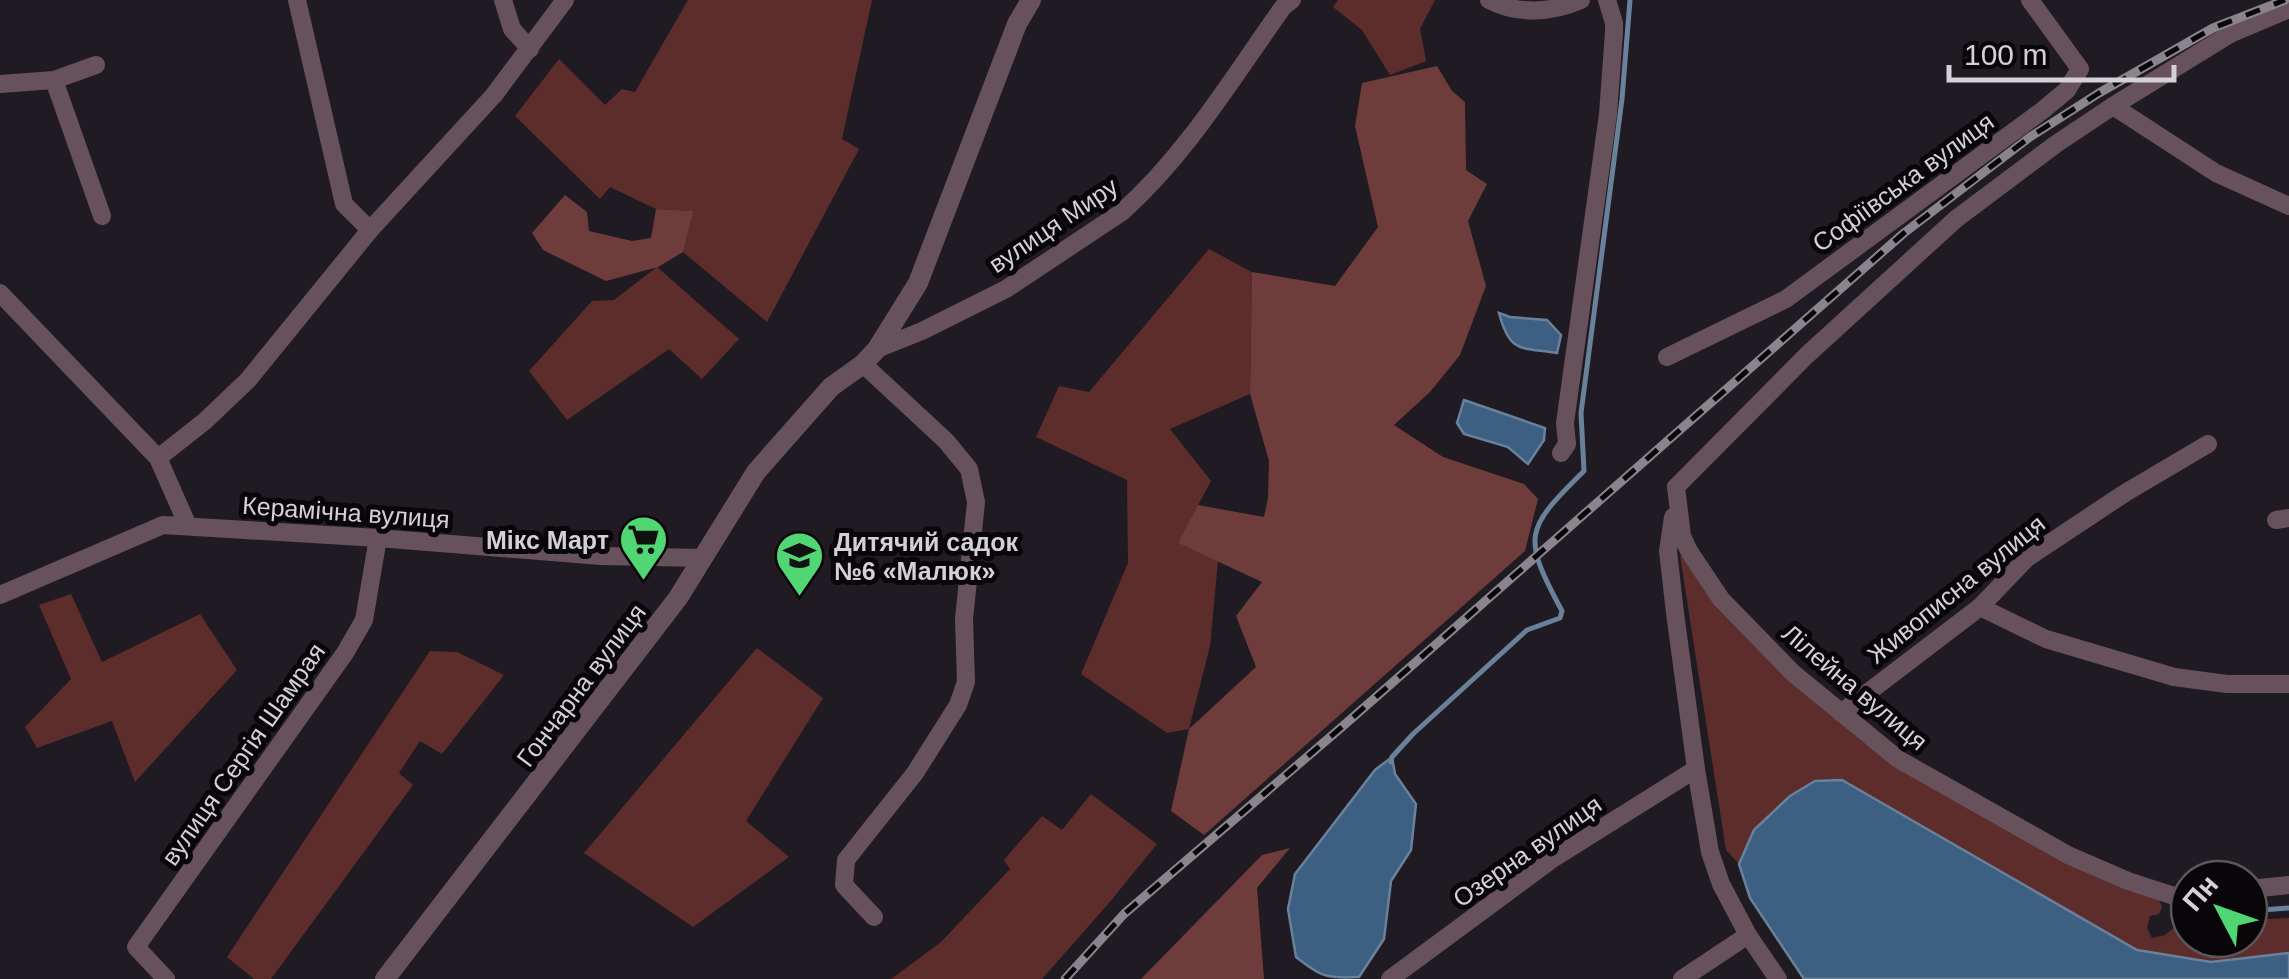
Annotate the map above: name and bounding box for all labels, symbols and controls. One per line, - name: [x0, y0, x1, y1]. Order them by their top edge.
- scale bar: [1949, 20, 2174, 82]
- text: 100 m: [1964, 38, 2047, 71]
- street label: Софіївська вулиця: [1807, 107, 1999, 257]
- street label: вулиця Миру: [983, 171, 1123, 278]
- street label: Керамічна вулиця: [241, 491, 451, 533]
- street label: Живописна вулиця: [1862, 509, 2050, 669]
- supermarket icon: Мікс Март: [618, 514, 670, 582]
- place label: Мікс Март: [486, 526, 609, 554]
- place label: Дитячий садок №6 «Малюк»: [834, 528, 1018, 585]
- school or university icon: Дитячий садок №6 «Малюк»: [773, 530, 825, 598]
- street label: Гончарна вулиця: [511, 598, 651, 772]
- street label: Лілейна вулиця: [1777, 618, 1933, 756]
- street label: вулиця Сергія Шамрая: [156, 638, 330, 870]
- street label: Озерна вулиця: [1448, 790, 1606, 912]
- north arrow: [2169, 859, 2269, 959]
- text: Пн: [2177, 869, 2224, 917]

